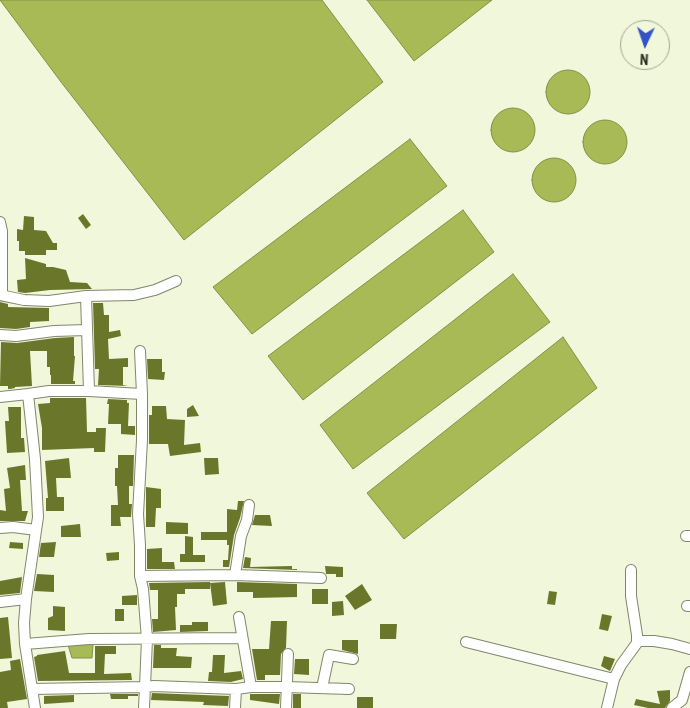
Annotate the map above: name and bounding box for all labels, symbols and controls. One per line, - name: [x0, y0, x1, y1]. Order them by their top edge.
- north arrow: [620, 20, 670, 70]
- text: N: [640, 51, 649, 67]

